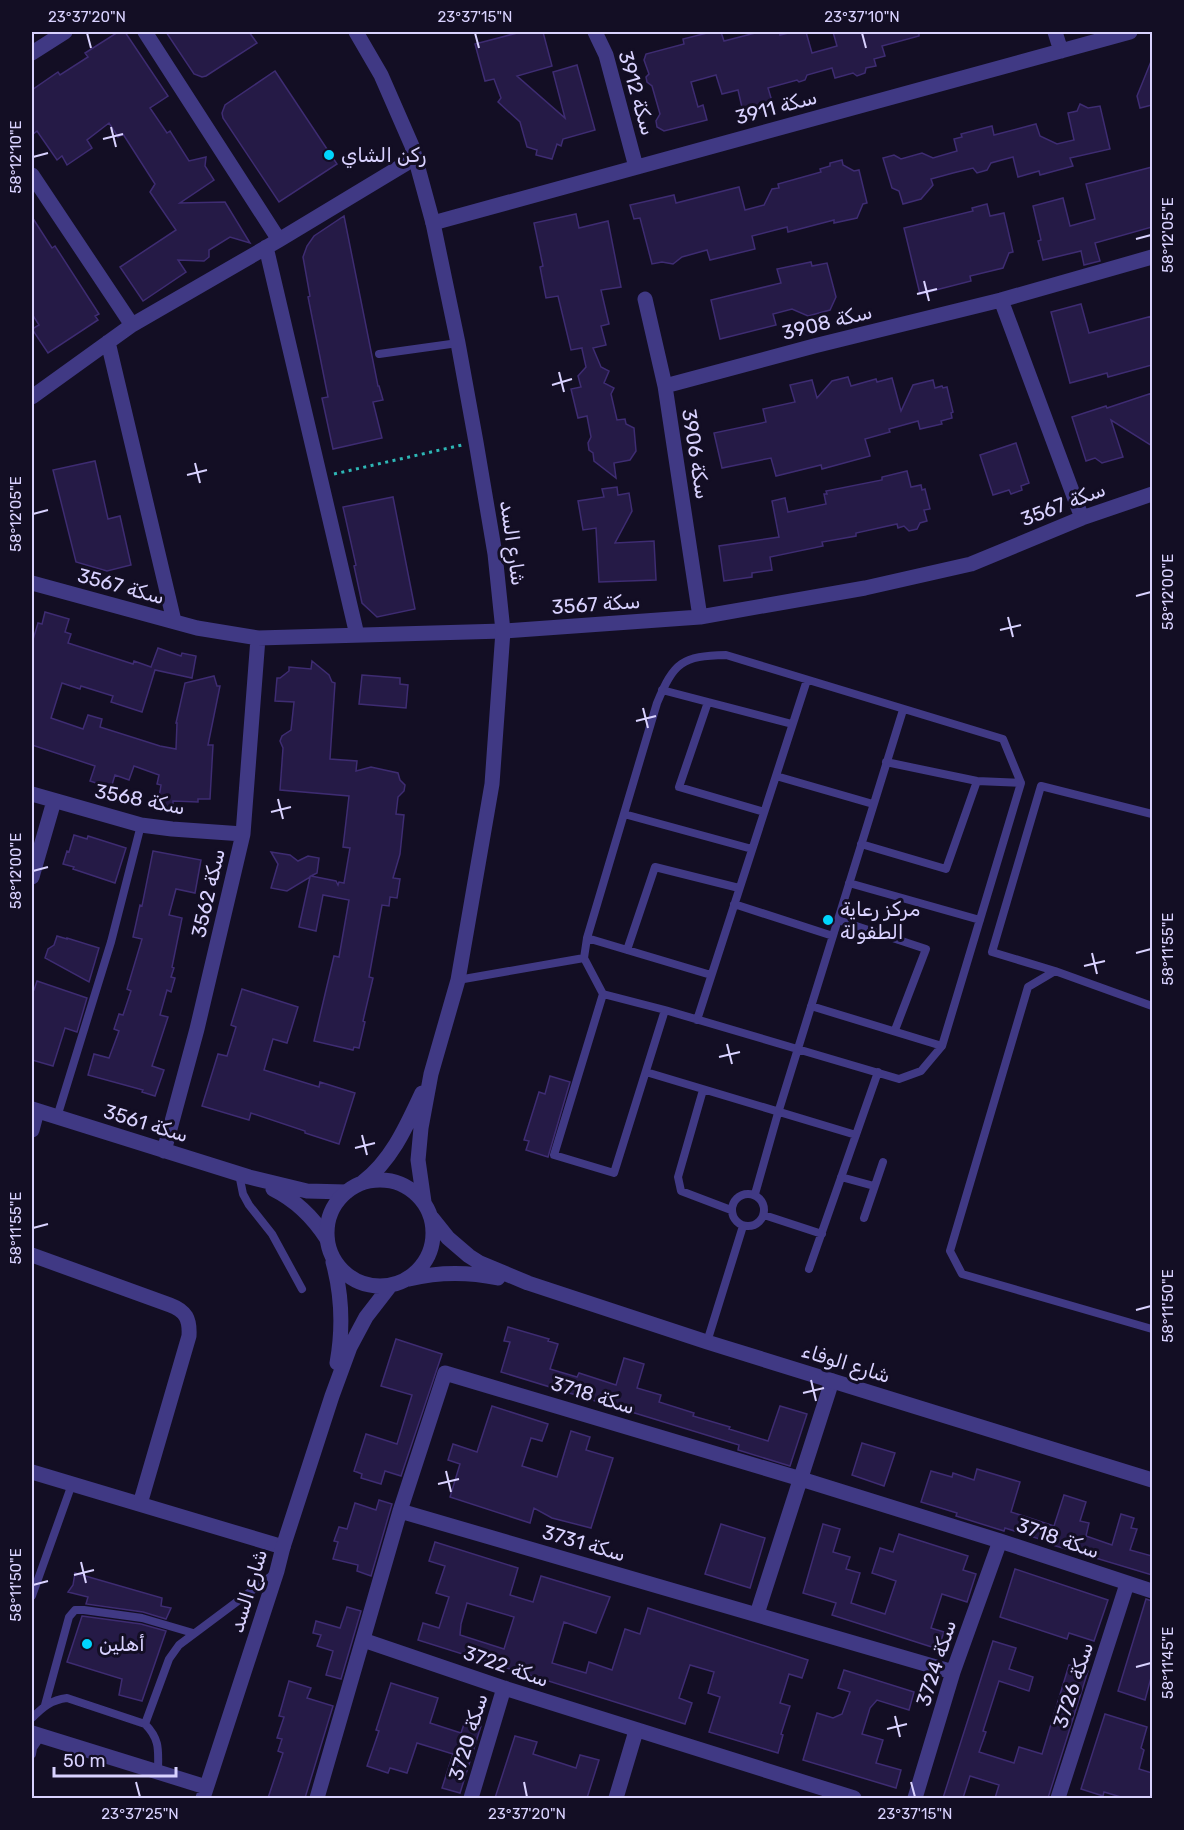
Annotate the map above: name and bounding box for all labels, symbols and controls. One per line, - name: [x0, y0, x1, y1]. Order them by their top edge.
- text: 23°37'20"N: [48, 8, 126, 26]
- text: 23°37'15"N: [438, 8, 513, 26]
- text: 23°37'10"N: [824, 8, 900, 26]
- street label: سكة 3912: [613, 48, 661, 138]
- street label: سكة 3911: [732, 85, 820, 129]
- text: 58°12'10"E: [7, 120, 25, 194]
- place label: ركن الشاي: [341, 143, 426, 169]
- marker: ركن الشاي: [322, 148, 336, 162]
- text: 58°12'05"E: [1159, 197, 1177, 273]
- street label: سكة 3908: [779, 299, 875, 345]
- street label: سكة 3906: [677, 407, 715, 501]
- text: 58°12'05"E: [7, 476, 25, 552]
- street label: سكة 3567: [1017, 477, 1109, 531]
- street label: شارع السد: [493, 499, 531, 587]
- text: 58°12'00"E: [1159, 554, 1177, 630]
- street label: سكة 3567: [75, 563, 167, 609]
- street label: سكة 3567: [551, 589, 641, 619]
- street label: سكة 3568: [93, 778, 187, 820]
- text: 58°12'00"E: [7, 833, 25, 909]
- street label: سكة 3562: [186, 846, 230, 940]
- place label: مركز رعاية الطفولة: [840, 897, 920, 944]
- marker: مركز رعاية الطفولة: [821, 913, 835, 927]
- text: 58°11'55"E: [1159, 913, 1177, 985]
- street label: سكة 3561: [101, 1099, 191, 1147]
- text: 58°11'55"E: [7, 1192, 25, 1264]
- text: 58°11'50"E: [1159, 1269, 1177, 1343]
- street label: شارع الوفاء: [798, 1338, 894, 1390]
- street label: سكة 3718: [548, 1371, 638, 1419]
- street label: سكة 3718: [1013, 1513, 1103, 1563]
- street label: سكة 3731: [540, 1520, 628, 1566]
- street label: شارع السد: [224, 1546, 274, 1636]
- text: 58°11'50"E: [7, 1548, 25, 1622]
- street label: سكة 3724: [911, 1617, 961, 1709]
- text: 58°11'45"E: [1159, 1627, 1177, 1699]
- place label: أهلين: [99, 1632, 145, 1656]
- marker: أهلين: [80, 1637, 94, 1651]
- street label: سكة 3726: [1048, 1639, 1098, 1731]
- street label: سكة 3722: [460, 1640, 552, 1692]
- street label: سكة 3720: [443, 1691, 493, 1783]
- scale bar: [54, 1740, 176, 1778]
- text: 50 m: [63, 1750, 106, 1772]
- text: 23°37'25"N: [101, 1805, 179, 1823]
- text: 23°37'20"N: [488, 1805, 566, 1823]
- text: 23°37'15"N: [878, 1805, 953, 1823]

